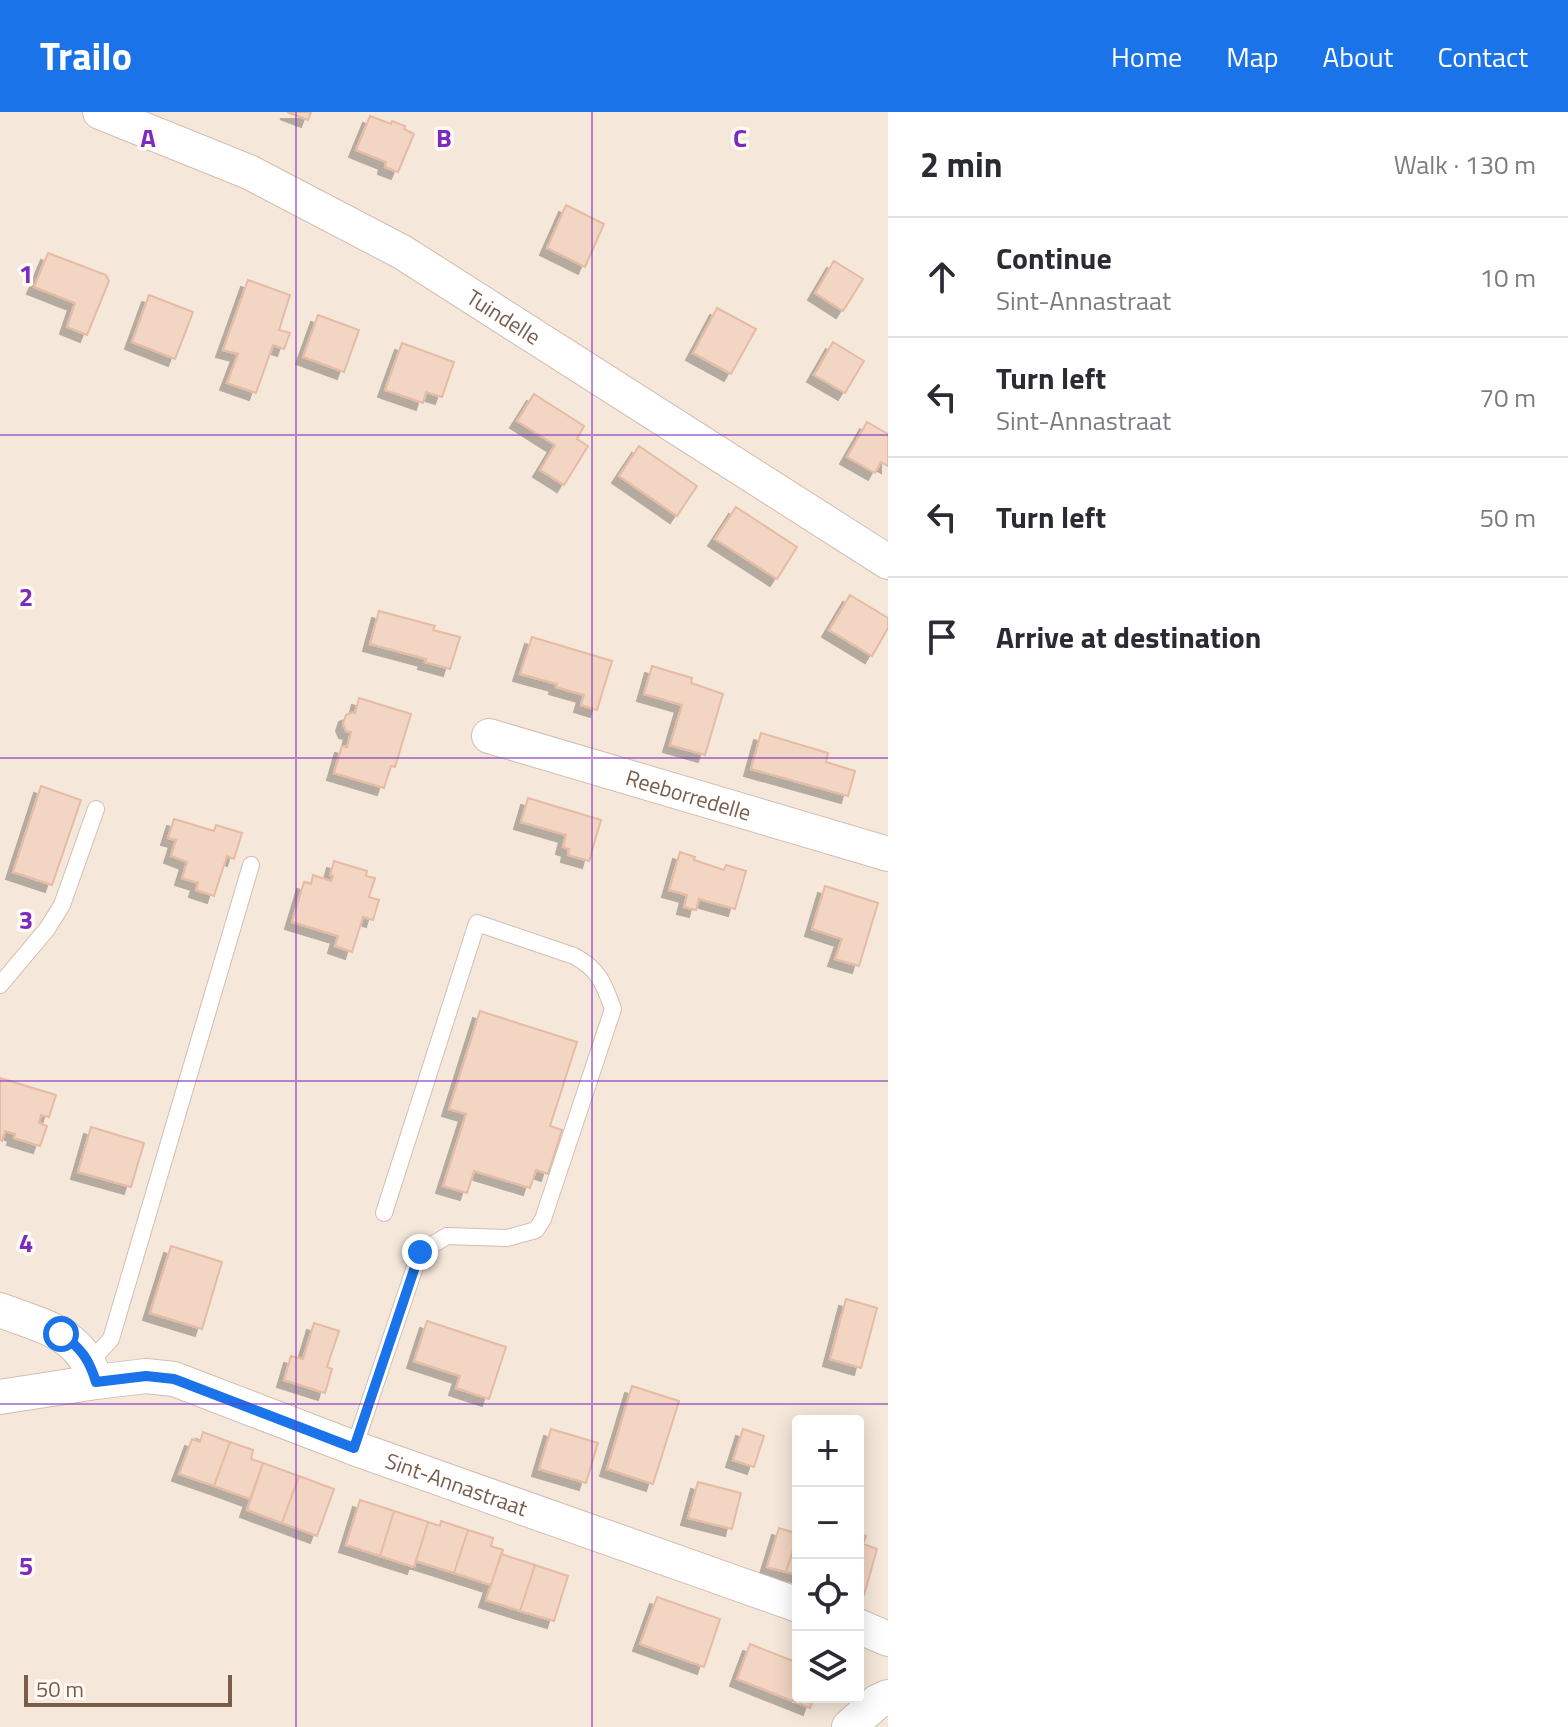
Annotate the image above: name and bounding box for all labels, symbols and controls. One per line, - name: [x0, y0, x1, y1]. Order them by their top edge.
- text: Trailo: [40, 27, 132, 85]
- text: Home: [1111, 35, 1182, 78]
- text: Map: [1226, 35, 1279, 78]
- text: About: [1323, 35, 1393, 78]
- text: Contact: [1437, 35, 1528, 78]
- text: A: [140, 118, 156, 157]
- text: B: [436, 118, 452, 157]
- text: C: [733, 118, 747, 157]
- text: 2 min: [920, 138, 1003, 190]
- text: Walk · 130 m: [1394, 145, 1536, 184]
- text: Continue: [996, 235, 1112, 281]
- text: 1: [19, 254, 33, 293]
- icon: ahead: [920, 255, 964, 299]
- text: 10 m: [1479, 258, 1536, 297]
- street label: Tuindelle: [460, 281, 548, 353]
- text: Sint-Annastraat: [996, 281, 1171, 320]
- text: Turn left: [996, 355, 1106, 401]
- icon: left: [920, 375, 964, 419]
- text: 70 m: [1479, 378, 1536, 417]
- text: Sint-Annastraat: [996, 401, 1171, 440]
- text: Turn left: [996, 494, 1106, 540]
- icon: left: [920, 495, 964, 539]
- text: 50 m: [1479, 498, 1536, 537]
- text: 2: [19, 577, 33, 616]
- text: Arrive at destination: [996, 614, 1261, 660]
- icon: arrive: [920, 615, 964, 659]
- street label: Reeborredelle: [622, 760, 755, 830]
- text: 3: [19, 900, 33, 939]
- text: 4: [19, 1223, 33, 1262]
- route end: [402, 1234, 438, 1270]
- route start: [43, 1316, 79, 1352]
- map controls: [792, 1415, 864, 1703]
- button: +: [792, 1415, 864, 1487]
- street label: Sint-Annastraat: [381, 1443, 532, 1525]
- button: −: [792, 1487, 864, 1559]
- text: 5: [19, 1546, 33, 1585]
- button: locate: [792, 1559, 864, 1631]
- button: layers: [792, 1631, 864, 1703]
- scale bar: [24, 1671, 232, 1707]
- text: 50 m: [36, 1672, 84, 1706]

